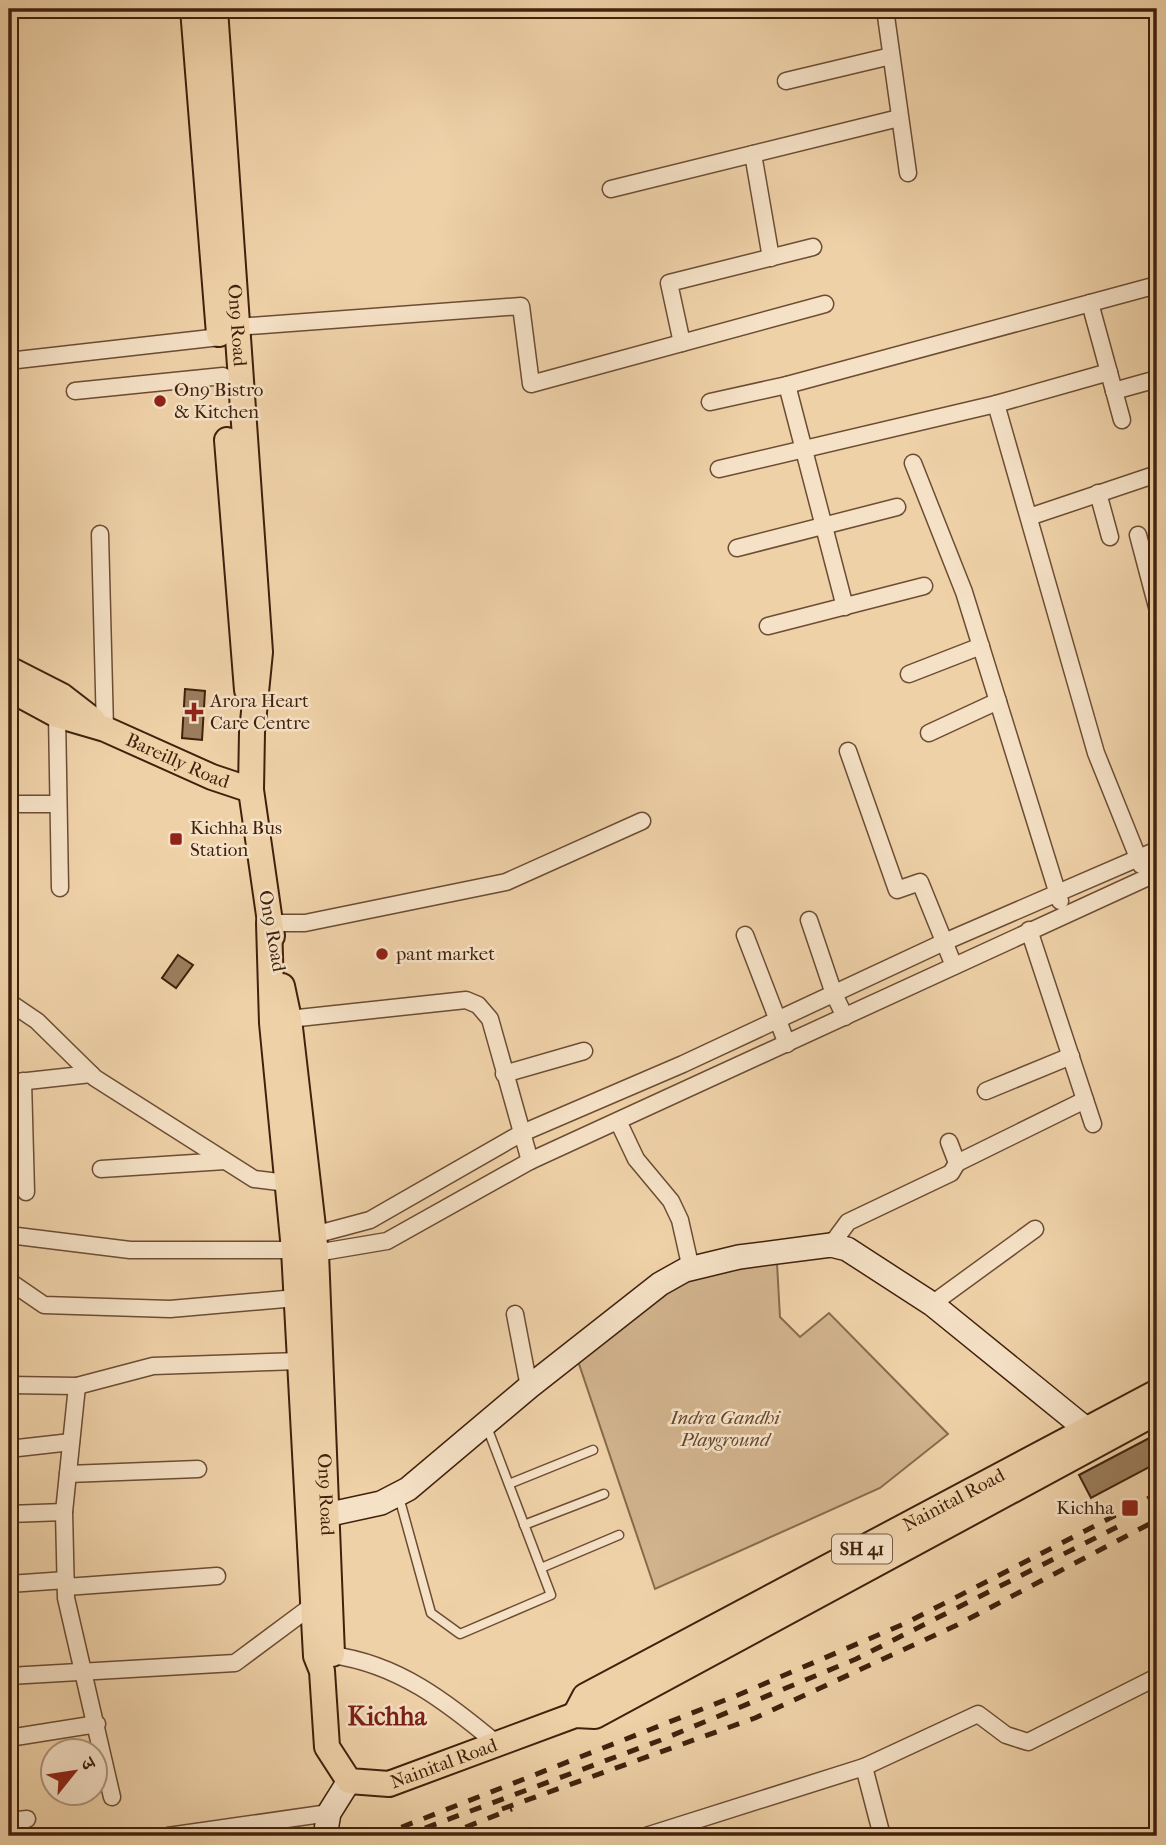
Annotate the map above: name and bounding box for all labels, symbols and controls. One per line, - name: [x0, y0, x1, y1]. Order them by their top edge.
- street label: On9 Road: [223, 283, 251, 368]
- place label: On9 Bistro & Kitchen: [174, 379, 264, 423]
- marker: On9 Bistro & Kitchen: [152, 393, 168, 409]
- place label: Arora Heart Care Centre: [209, 690, 310, 734]
- marker: Arora Heart Care Centre: [184, 702, 204, 722]
- street label: Bareilly Road: [122, 729, 233, 793]
- place label: Kichha Bus Station: [190, 817, 282, 861]
- marker: Kichha Bus Station: [168, 831, 184, 847]
- street label: On9 Road: [254, 889, 290, 974]
- place label: pant market: [395, 943, 495, 965]
- marker: pant market: [374, 946, 390, 962]
- park label: Indra Gandhi Playground: [669, 1407, 781, 1451]
- street label: On9 Road: [313, 1453, 338, 1537]
- street label: Nainital Road: [899, 1464, 1009, 1536]
- place label: Kichha: [1056, 1497, 1114, 1519]
- marker: Kichha: [1120, 1498, 1140, 1518]
- road number: SH 41: [832, 1534, 892, 1564]
- district label: Kichha: [348, 1701, 427, 1732]
- street label: Nainital Road: [387, 1734, 501, 1794]
- north arrow: [38, 1736, 108, 1806]
- text: उ: [75, 1753, 100, 1775]

